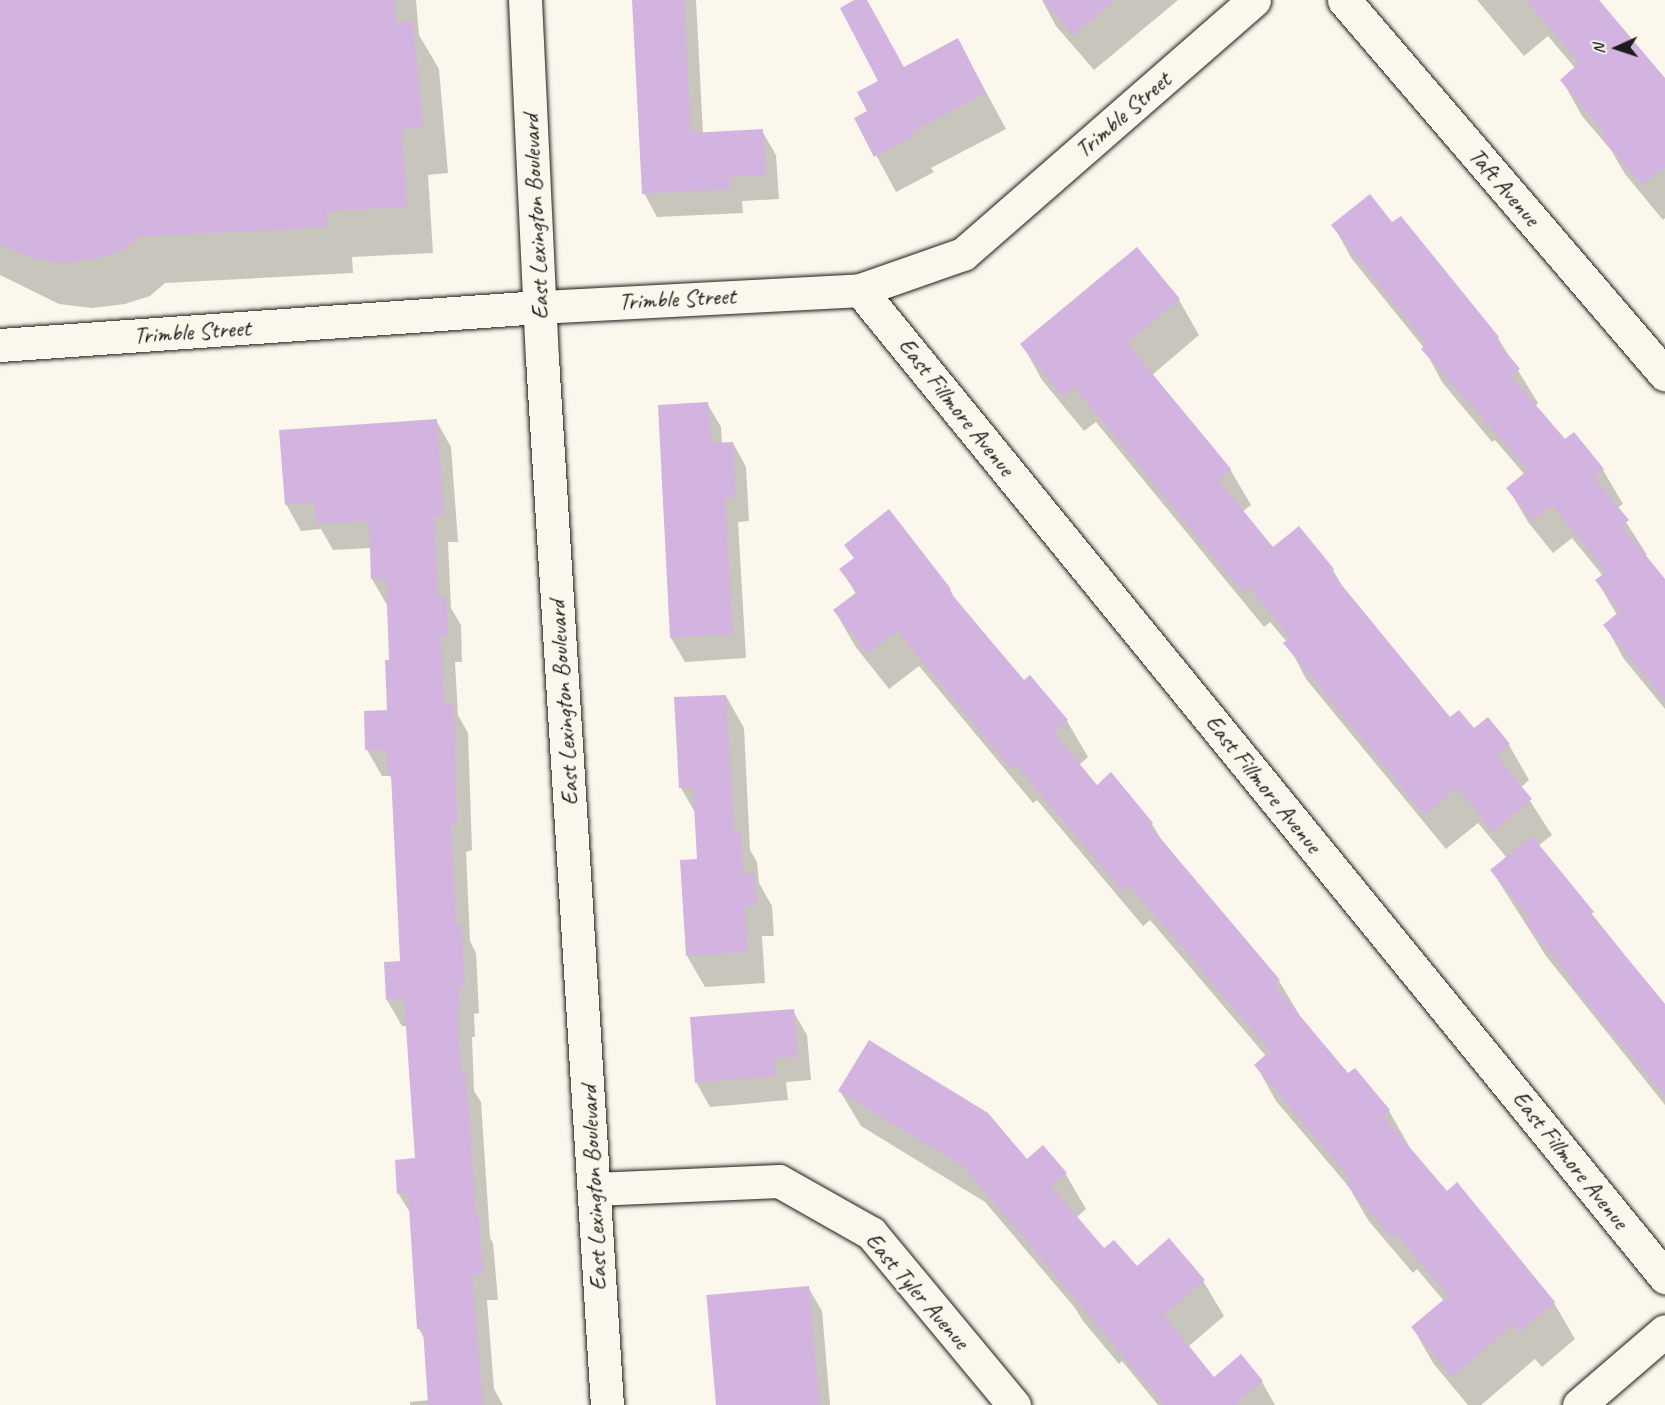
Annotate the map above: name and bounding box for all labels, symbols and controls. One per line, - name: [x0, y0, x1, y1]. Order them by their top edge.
- north arrow: [1587, 18, 1647, 78]
- text: N: [1589, 43, 1609, 54]
- street label: Trimble Street: [1069, 66, 1177, 164]
- street label: East Lexington Boulevard: [516, 113, 556, 321]
- street label: Taft Avenue: [1462, 142, 1546, 232]
- street label: Trimble Street: [618, 282, 736, 316]
- street label: Trimble Street: [132, 314, 252, 350]
- street label: East Fillmore Avenue: [892, 333, 1020, 481]
- street label: East Lexington Boulevard: [542, 599, 586, 807]
- street label: East Fillmore Avenue: [1199, 710, 1327, 858]
- street label: East Lexington Boulevard: [574, 1084, 614, 1292]
- street label: East Fillmore Avenue: [1506, 1086, 1634, 1234]
- street label: East Tyler Avenue: [859, 1227, 975, 1355]

